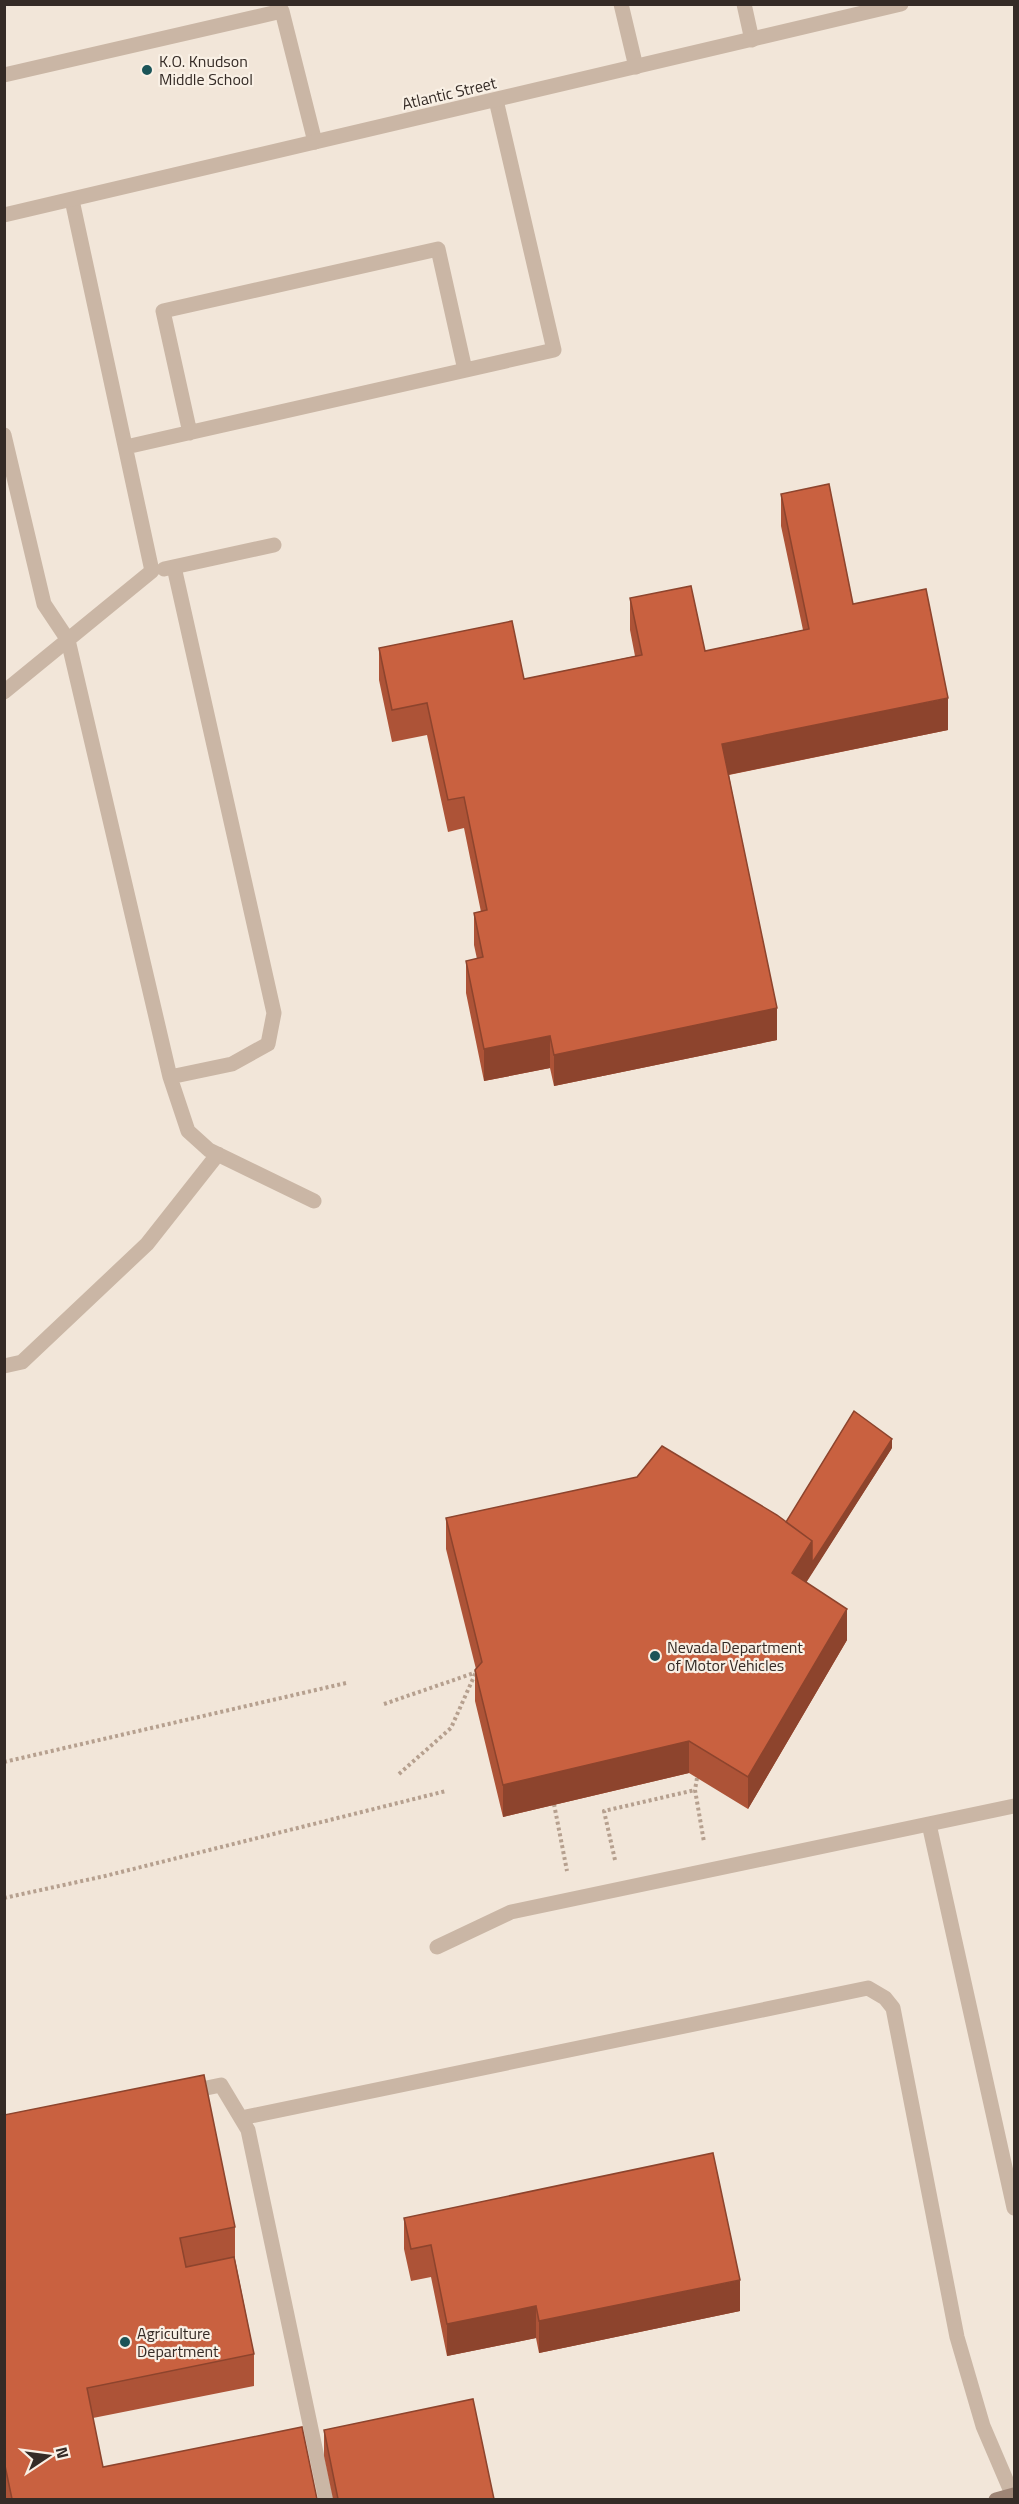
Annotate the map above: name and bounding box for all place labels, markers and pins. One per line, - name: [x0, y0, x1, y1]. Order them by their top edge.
- place label: K.O. Knudson Middle School: [159, 49, 253, 91]
- marker: K.O. Knudson Middle School: [140, 63, 154, 77]
- place label: Nevada Department of Motor Vehicles: [667, 1635, 803, 1677]
- marker: Nevada Department of Motor Vehicles: [648, 1649, 662, 1663]
- place label: Agriculture Department: [137, 2321, 219, 2363]
- marker: Agriculture Department: [118, 2335, 132, 2349]

